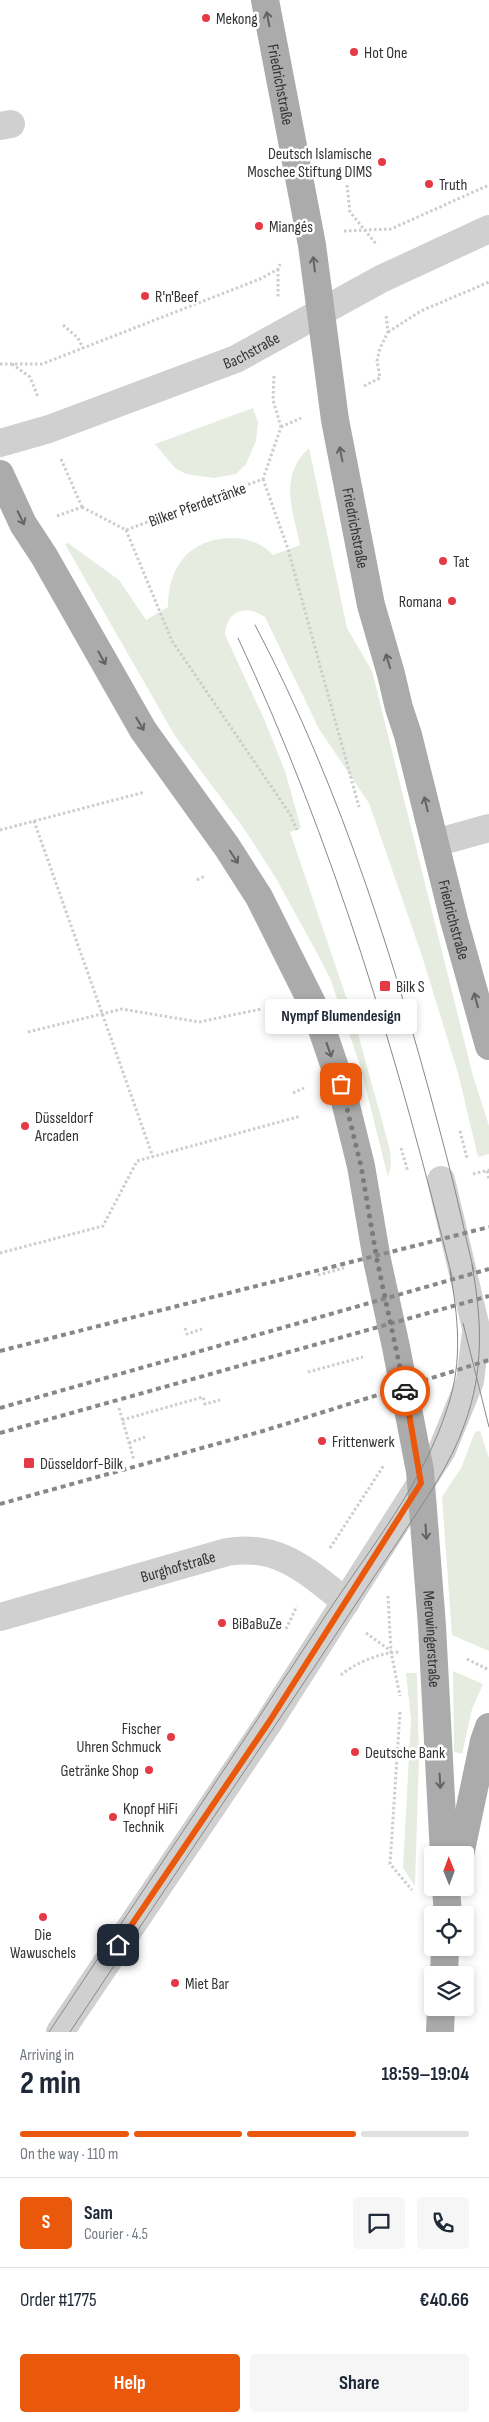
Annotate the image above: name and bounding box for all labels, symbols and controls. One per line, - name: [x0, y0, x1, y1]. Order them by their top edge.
- place label: Mekong: [216, 10, 258, 29]
- one-way arrow: [263, 11, 272, 27]
- marker: Mekong: [200, 12, 212, 24]
- street label: Friedrichstraße: [263, 43, 297, 127]
- place label: Hot One: [364, 44, 407, 63]
- marker: Hot One: [348, 46, 360, 58]
- place label: Deutsch Islamische Moschee Stiftung DIMS: [247, 145, 372, 182]
- marker: Deutsch Islamische Moschee Stiftung DIMS: [376, 156, 388, 168]
- place label: Truth: [439, 176, 467, 195]
- marker: Truth: [423, 178, 435, 190]
- place label: Miangés: [269, 218, 313, 237]
- marker: Miangés: [253, 220, 265, 232]
- one-way arrow: [309, 257, 319, 273]
- place label: R'n'Beef: [155, 288, 199, 307]
- marker: R'n'Beef: [139, 290, 151, 302]
- street label: Bachstraße: [221, 329, 283, 374]
- one-way arrow: [336, 447, 346, 463]
- street label: Bilker Pferdetränke: [146, 479, 249, 532]
- street label: Friedrichstraße: [337, 486, 372, 570]
- one-way arrow: [16, 510, 26, 525]
- place label: Tat: [453, 553, 470, 572]
- marker: Tat: [437, 555, 449, 567]
- place label: Romana: [399, 593, 442, 612]
- marker: Romana: [446, 595, 458, 607]
- one-way arrow: [97, 651, 107, 665]
- one-way arrow: [382, 653, 392, 669]
- one-way arrow: [135, 717, 145, 731]
- one-way arrow: [421, 797, 431, 813]
- one-way arrow: [228, 850, 239, 864]
- street label: Friedrichstraße: [433, 878, 473, 962]
- place label: Bilk S: [396, 978, 425, 997]
- marker: Bilk S: [378, 979, 392, 993]
- one-way arrow: [470, 992, 480, 1008]
- callout: Nympf Blumendesign: [265, 999, 417, 1034]
- text: Nympf Blumendesign: [281, 1007, 401, 1026]
- one-way arrow: [325, 1041, 335, 1057]
- pin: [320, 1063, 362, 1105]
- icon: bag: [327, 1070, 355, 1098]
- place label: Düsseldorf Arcaden: [34, 1109, 93, 1146]
- marker: Düsseldorf Arcaden: [19, 1120, 31, 1132]
- courier: [380, 1366, 430, 1416]
- icon: car: [391, 1377, 419, 1405]
- place label: Frittenwerk: [332, 1433, 395, 1452]
- marker: Frittenwerk: [316, 1435, 328, 1447]
- place label: Düsseldorf-Bilk: [40, 1455, 123, 1474]
- marker: Düsseldorf-Bilk: [22, 1456, 36, 1470]
- one-way arrow: [421, 1524, 430, 1540]
- street label: Burghofstraße: [139, 1548, 218, 1587]
- street label: Merowingerstraße: [418, 1590, 443, 1688]
- place label: BiBaBuZe: [232, 1615, 282, 1634]
- marker: BiBaBuZe: [216, 1617, 228, 1629]
- place label: Fischer Uhren Schmuck: [77, 1720, 161, 1757]
- marker: Fischer Uhren Schmuck: [165, 1731, 177, 1743]
- place label: Deutsche Bank: [365, 1744, 445, 1763]
- marker: Deutsche Bank: [349, 1746, 361, 1758]
- place label: Getränke Shop: [61, 1762, 139, 1781]
- marker: Getränke Shop: [143, 1764, 155, 1776]
- one-way arrow: [436, 1773, 445, 1789]
- place label: Knopf HiFi Technik: [123, 1800, 178, 1837]
- marker: Knopf HiFi Technik: [107, 1811, 119, 1823]
- north arrow: [424, 1846, 474, 1896]
- map controls: [424, 1846, 474, 2016]
- button: locate: [424, 1906, 474, 1956]
- marker: Die Wawuschels: [37, 1911, 49, 1923]
- pin: [97, 1924, 139, 1966]
- place label: Die Wawuschels: [10, 1926, 76, 1963]
- icon: home: [104, 1931, 132, 1959]
- button: layers: [424, 1966, 474, 2016]
- place label: Miet Bar: [185, 1975, 230, 1994]
- marker: Miet Bar: [169, 1977, 181, 1989]
- text: Arriving in: [20, 2046, 74, 2065]
- text: 18:59–19:04: [381, 2063, 469, 2086]
- text: 2 min: [20, 2064, 81, 2103]
- text: On the way · 110 m: [20, 2145, 118, 2164]
- button: chat: [353, 2197, 405, 2249]
- button: phone: [417, 2197, 469, 2249]
- text: Sam: [84, 2202, 113, 2225]
- text: S: [42, 2211, 50, 2234]
- text: Courier · 4.5: [84, 2225, 148, 2244]
- text: Order #1775: [20, 2289, 97, 2312]
- text: €40.66: [419, 2289, 469, 2312]
- button: Help: [20, 2354, 240, 2412]
- button: Share: [250, 2354, 469, 2412]

